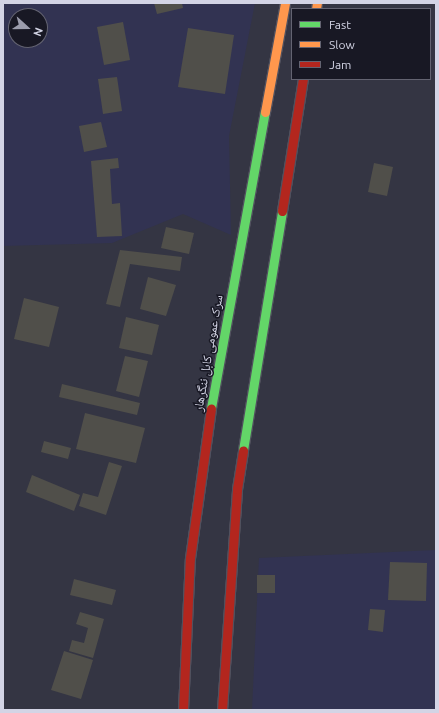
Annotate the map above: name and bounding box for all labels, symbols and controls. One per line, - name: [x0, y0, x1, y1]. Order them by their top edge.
- north arrow: [8, 8, 48, 48]
- legend: [291, 8, 431, 80]
- text: Fast: [329, 18, 351, 31]
- text: N: [31, 26, 45, 38]
- text: Slow: [329, 38, 355, 51]
- text: Jam: [329, 58, 351, 71]
- street label: سرک عمومی کابل ننگرهار: [190, 293, 226, 413]

